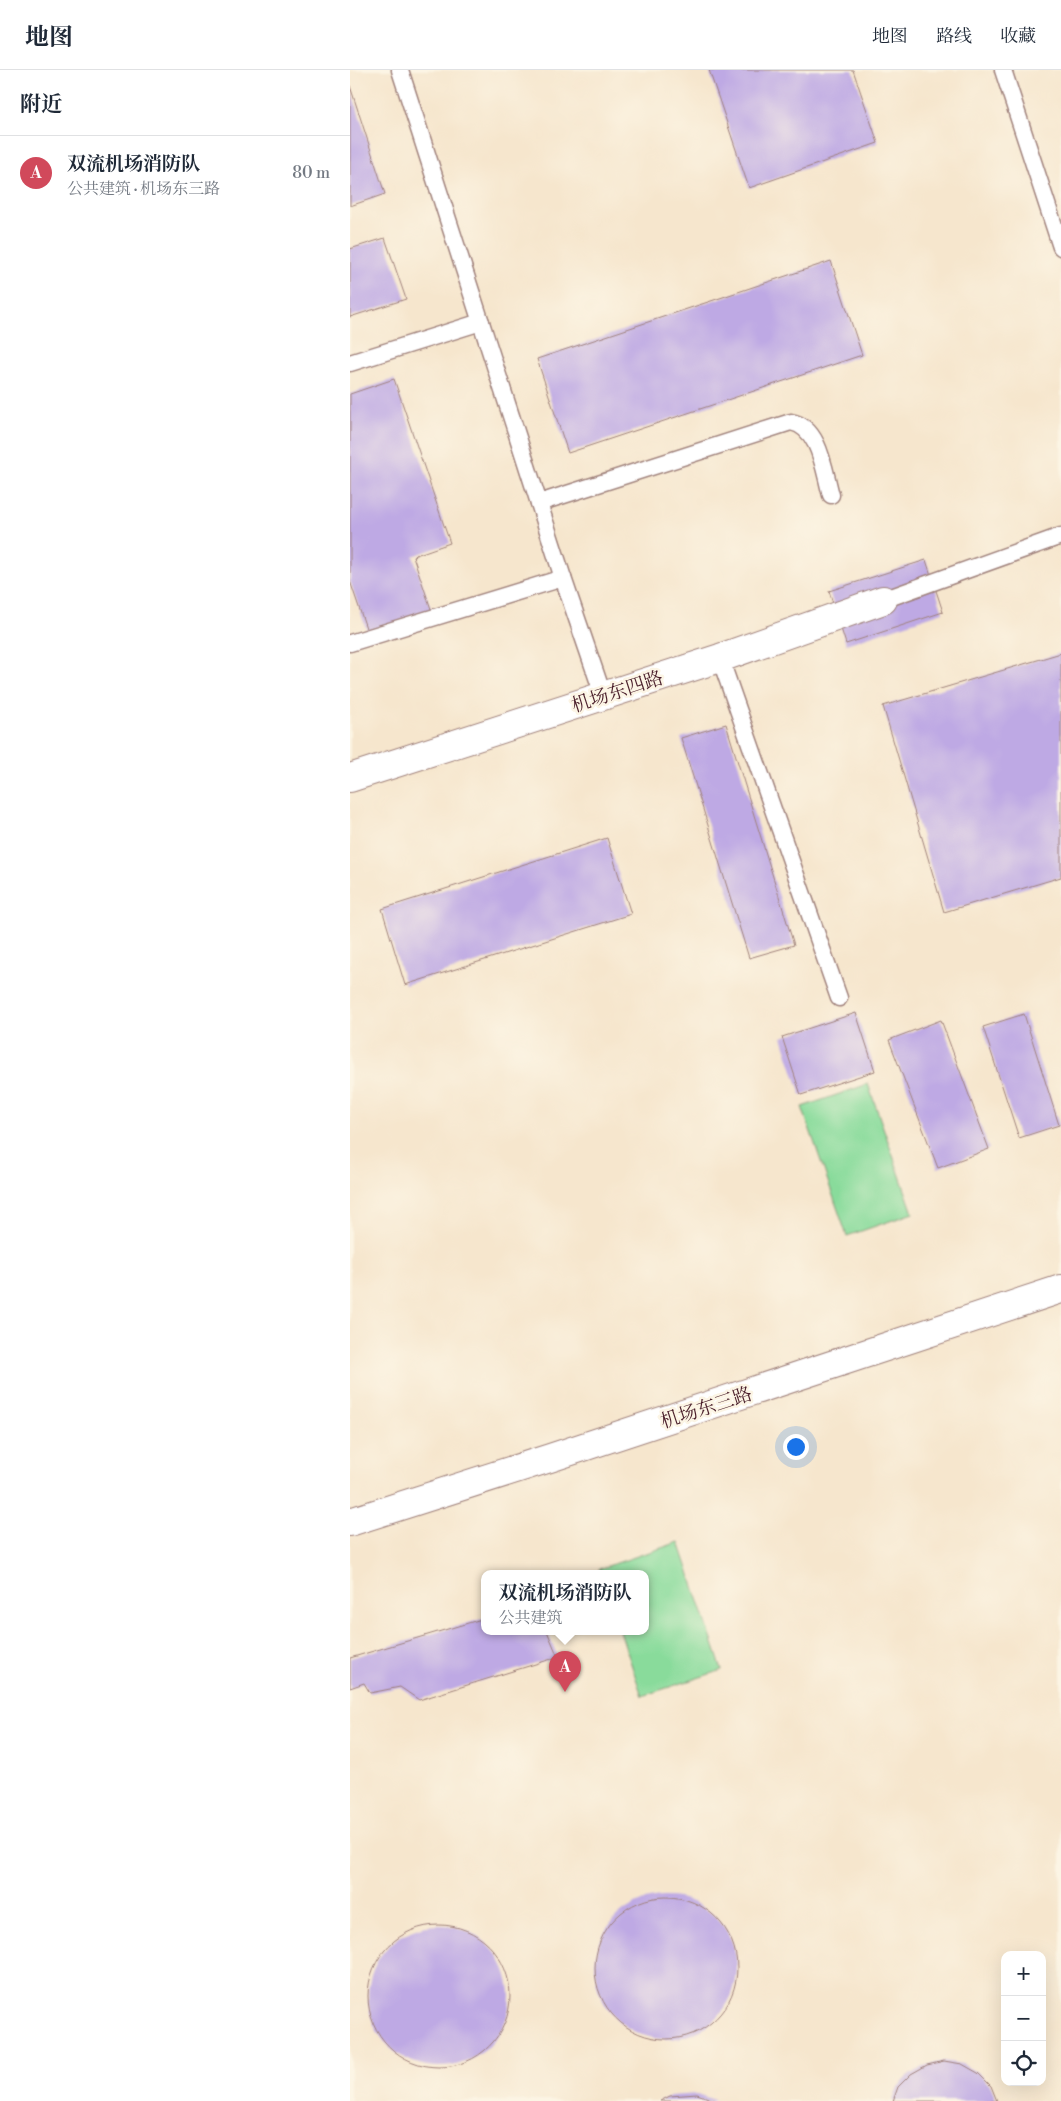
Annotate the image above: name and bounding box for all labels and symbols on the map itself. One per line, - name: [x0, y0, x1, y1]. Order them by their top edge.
- street label: 机场东四路: [568, 666, 666, 718]
- street label: 机场东三路: [657, 1382, 755, 1434]
- your location: [783, 1434, 809, 1460]
- pin: A: [549, 1651, 581, 1692]

